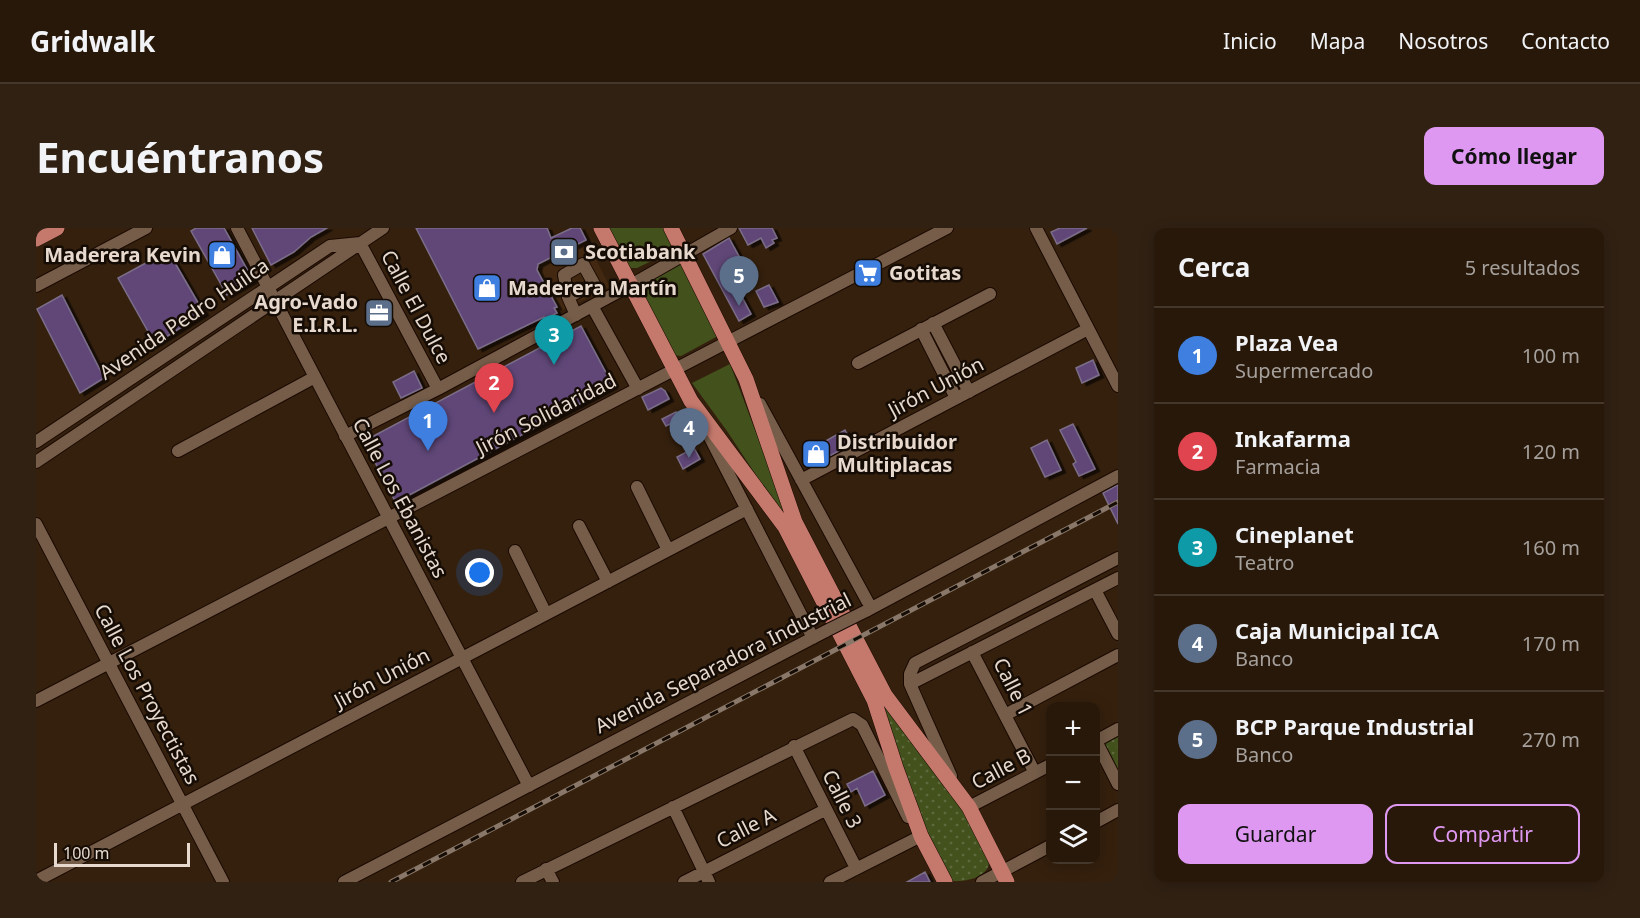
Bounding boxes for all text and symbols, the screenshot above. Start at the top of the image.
text: Gridwalk [30,22,155,60]
text: Inicio [1223,27,1277,55]
text: Mapa [1310,27,1365,55]
text: Nosotros [1398,27,1488,55]
text: Contacto [1521,27,1610,55]
button: Cómo llegar [1424,127,1604,185]
text: Encuéntranos [36,128,324,185]
bank icon: Scotiabank [548,236,580,268]
place label: Scotiabank [585,238,696,265]
shop icon: Maderera Kevin [206,239,238,271]
place label: Maderera Kevin [44,241,201,268]
street label: Calle El Dulce [375,245,458,368]
text: Cerca [1178,249,1250,285]
street label: Avenida Pedro Huilca [93,252,274,386]
text: 5 resultados [1465,254,1580,281]
pin: 5 [720,256,758,306]
supermarket icon: Gotitas [852,257,884,289]
place label: Gotitas [889,259,961,286]
shop icon: Maderera Martín [471,272,503,304]
place label: Maderera Martín [508,274,677,301]
place label: Agro-Vado E.I.R.L. [254,288,358,338]
office icon: Agro-Vado E.I.R.L. [363,297,395,329]
pin: 3 [534,316,574,365]
text: Plaza Vea [1235,327,1338,357]
text: 1 [1192,342,1203,369]
text: 100 m [1522,342,1580,369]
street label: Jirón Unión [881,350,988,424]
text: Supermercado [1235,357,1373,384]
pin: 2 [474,364,514,413]
street label: Jirón Solidaridad [469,366,621,462]
pin: 1 [408,402,448,451]
pin: 4 [670,408,708,458]
street label: Calle Los Ebanistas [347,413,454,583]
text: Inkafarma [1235,423,1351,453]
place label: Distribuidor Multiplacas [837,428,957,478]
shop icon: Distribuidor Multiplacas [800,438,832,470]
text: 2 [1192,438,1203,465]
text: 120 m [1522,438,1580,465]
text: Farmacia [1235,453,1321,480]
text: Cineplanet [1235,519,1354,549]
text: 3 [1192,534,1203,561]
text: 160 m [1522,534,1580,561]
text: Teatro [1235,549,1294,576]
your location [465,558,494,587]
street label: Avenida Separadora Industrial [590,586,856,739]
street label: Calle Los Proyectistas [88,599,206,789]
text: Caja Municipal ICA [1235,615,1439,645]
text: 4 [1192,630,1203,657]
text: 170 m [1522,630,1580,657]
street label: Jirón Unión [327,641,434,715]
text: Banco [1235,645,1293,672]
street label: Calle 1 [987,653,1040,721]
map controls [1046,702,1100,864]
button: + [1046,702,1100,756]
text: BCP Parque Industrial [1235,711,1474,741]
text: 5 [1192,726,1203,753]
text: 270 m [1522,726,1580,753]
text: Banco [1235,741,1293,768]
street label: Calle B [966,742,1035,795]
button: − [1046,756,1100,810]
street label: Calle 3 [816,765,869,833]
street label: Calle A [711,801,780,854]
button: Guardar [1178,804,1373,864]
button: Compartir [1385,804,1580,864]
button: layers [1046,810,1100,864]
scale bar [54,840,190,868]
text: 100 m [63,842,110,864]

